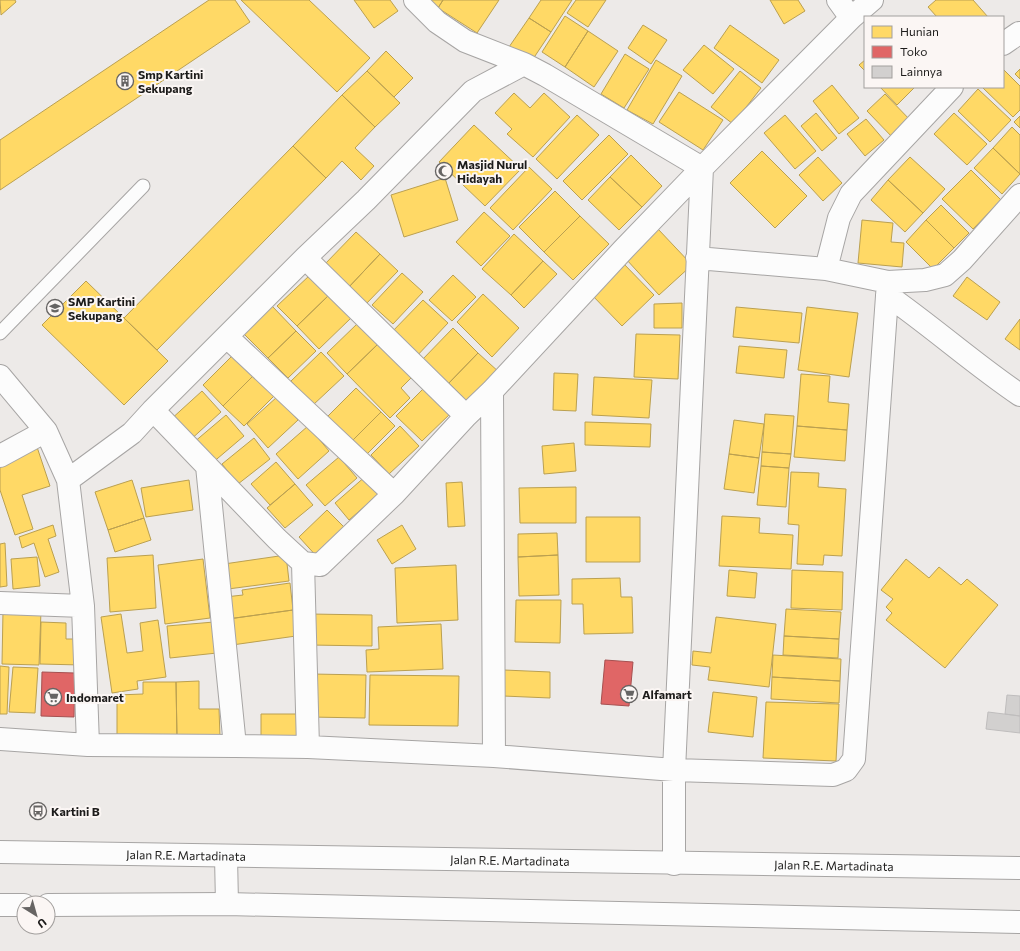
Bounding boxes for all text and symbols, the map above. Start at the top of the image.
legend [864,16,1004,88]
text: Hunian [900,24,939,38]
text: Toko [900,44,927,58]
text: Lainnya [900,64,942,78]
place label: Smp Kartini Sekupang [138,67,203,95]
building icon: Smp Kartini Sekupang [115,71,135,91]
place label: Masjid Nurul Hidayah [457,157,527,185]
mosque icon: Masjid Nurul Hidayah [434,161,454,181]
place label: SMP Kartini Sekupang [68,294,135,322]
school or university icon: SMP Kartini Sekupang [45,298,65,318]
supermarket icon: Alfamart [619,684,639,704]
supermarket icon: Indomaret [43,687,63,707]
place label: Alfamart [642,687,692,701]
place label: Indomaret [66,690,124,704]
bus stop icon: Kartini B [28,801,48,821]
place label: Kartini B [51,804,100,818]
street label: Jalan R.E. Martadinata [126,847,246,863]
street label: Jalan R.E. Martadinata [450,852,570,868]
street label: Jalan R.E. Martadinata [774,857,894,873]
north arrow [16,895,56,935]
text: U [35,916,49,931]

